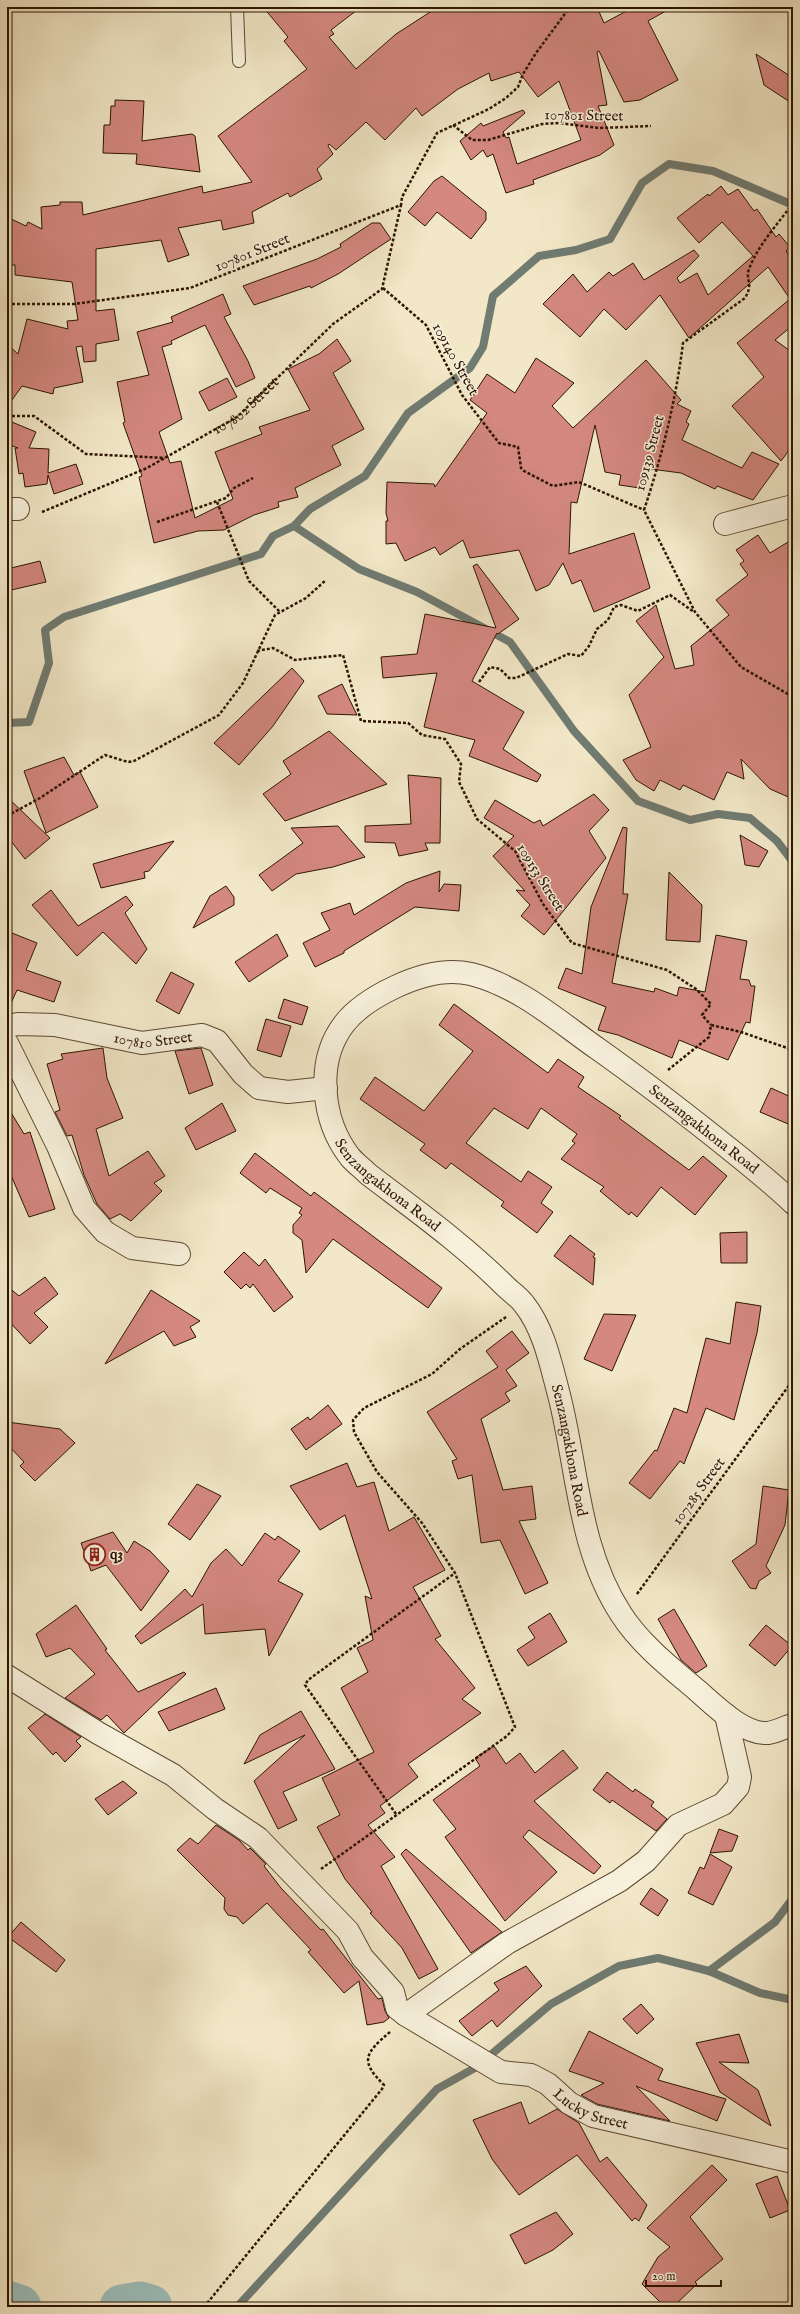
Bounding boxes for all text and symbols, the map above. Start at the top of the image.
street label: 107801 Street [544,105,624,126]
street label: 107801 Street [212,229,292,276]
street label: 109140 Street [428,320,483,399]
street label: 107802 Street [209,373,283,439]
street label: 109139 Street [630,413,669,493]
street label: 109153 Street [512,840,569,915]
street label: 107810 Street [112,1027,194,1053]
street label: Senzangakhona Road [645,1081,763,1179]
street label: Senzangakhona Road [330,1135,445,1237]
street label: Senzangakhona Road [547,1382,592,1519]
street label: 107285 Street [668,1454,729,1529]
building icon: q3 [81,1541,107,1567]
place label: q3 [110,1545,123,1564]
street label: Lucky Street [549,2084,630,2134]
scale bar [646,2262,721,2288]
text: 20 m [652,2269,675,2284]

